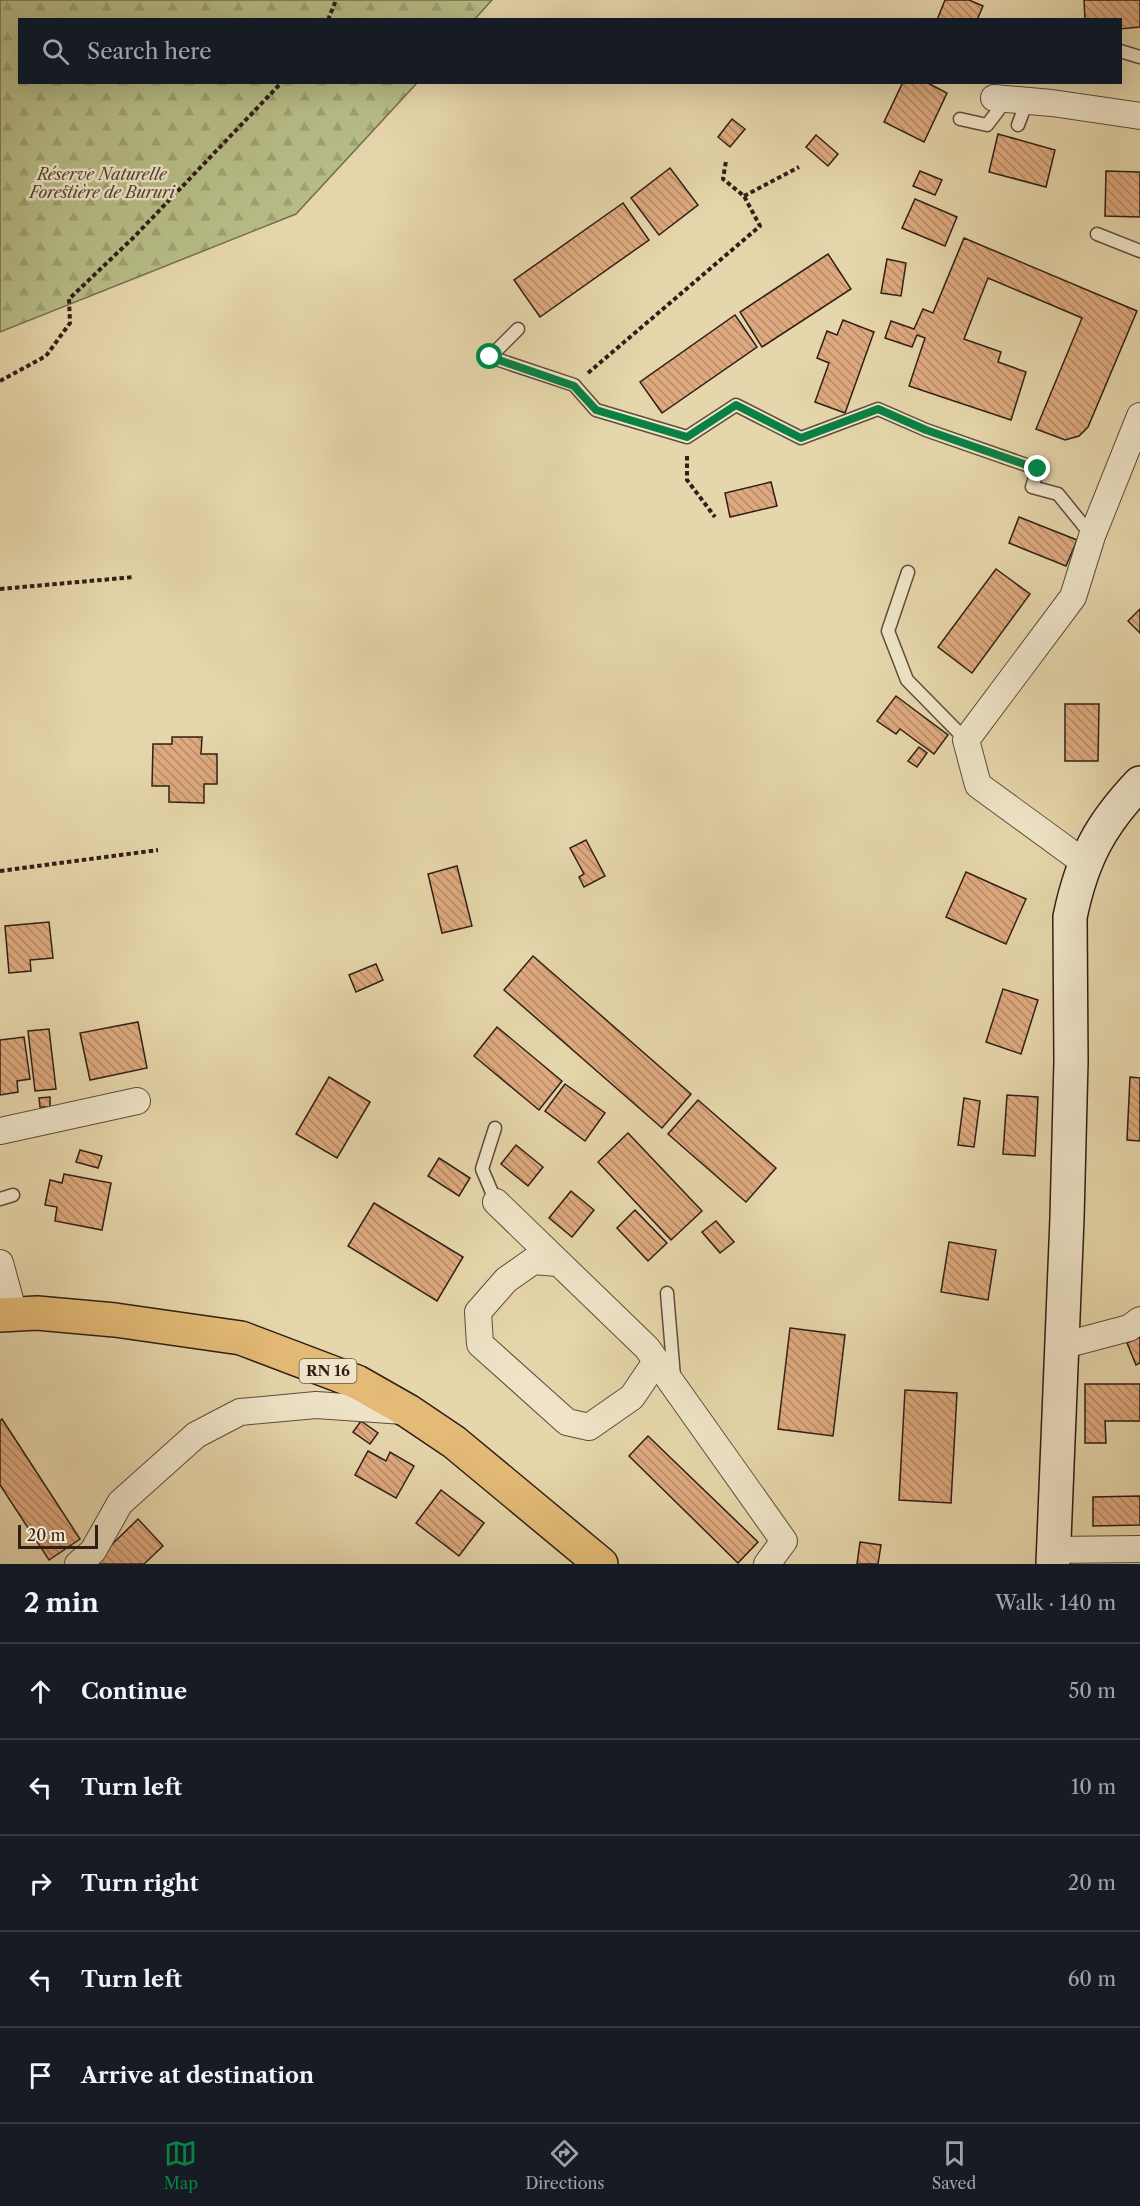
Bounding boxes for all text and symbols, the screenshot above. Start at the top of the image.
search box [18,18,1122,84]
icon: search [39,35,72,68]
text: Search here [87,38,212,65]
park label: Réserve Naturelle Forestière de Bururi [27,164,176,202]
route start [476,343,502,369]
route end [1024,455,1050,481]
road number: RN 16 [300,1359,356,1383]
scale bar [18,1522,98,1550]
text: 20 m [27,1525,66,1545]
text: 2 min [24,1587,99,1619]
text: Walk · 140 m [995,1591,1116,1615]
icon: ahead [24,1675,57,1708]
text: Continue [81,1678,187,1705]
text: 50 m [1069,1679,1116,1703]
icon: left [24,1771,57,1804]
text: Turn left [81,1774,182,1801]
text: 10 m [1071,1775,1116,1799]
icon: right [24,1867,57,1900]
text: Turn right [81,1870,199,1897]
text: 20 m [1068,1871,1116,1895]
icon: left [24,1963,57,1996]
text: Turn left [81,1966,182,1993]
text: 60 m [1068,1967,1116,1991]
icon: arrive [24,2059,57,2092]
text: Arrive at destination [81,2062,314,2089]
tab: Map [164,2137,198,2193]
tab: Directions [525,2137,604,2193]
tab: Saved [932,2137,976,2193]

